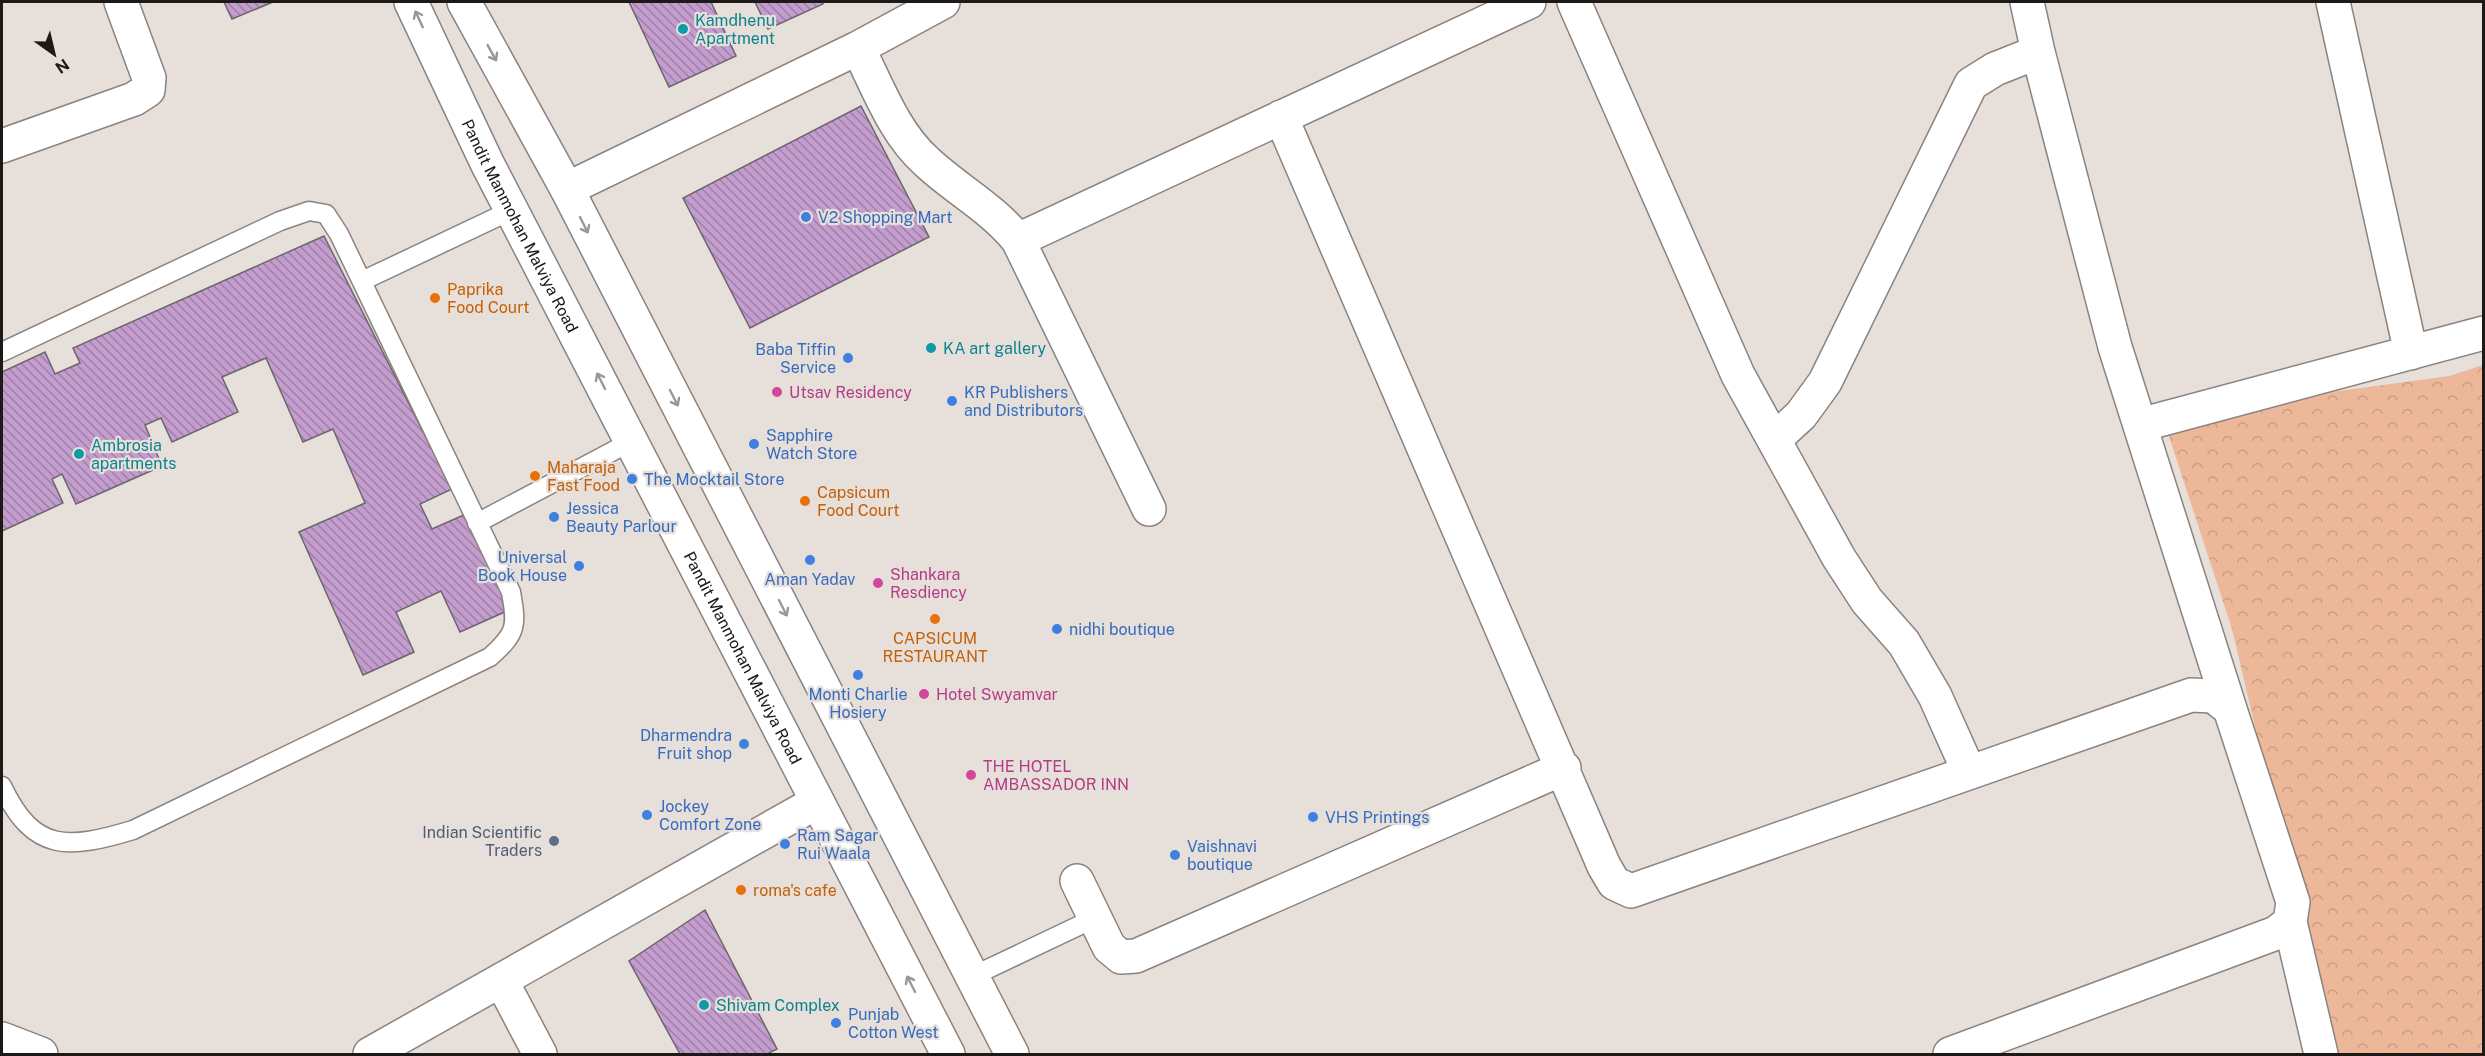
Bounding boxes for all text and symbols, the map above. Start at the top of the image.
one-way arrow [413,11,425,29]
place label: Kamdhenu Apartment [695,11,775,48]
marker: Kamdhenu Apartment [676,22,690,36]
north arrow [24,24,84,84]
one-way arrow [486,44,498,61]
text: N [52,55,73,77]
street label: Pandit Manmohan Malviya Road [458,116,582,336]
place label: V2 Shopping Mart [818,208,953,227]
marker: V2 Shopping Mart [799,210,813,224]
one-way arrow [579,215,591,233]
place label: Paprika Food Court [447,280,529,317]
marker: Paprika Food Court [428,291,442,305]
place label: KA art gallery [943,339,1047,358]
place label: Baba Tiffin Service [755,340,836,377]
marker: KA art gallery [924,341,938,355]
marker: Baba Tiffin Service [841,351,855,365]
one-way arrow [594,373,606,391]
place label: Utsav Residency [789,383,912,402]
place label: KR Publishers and Distributors [964,383,1083,420]
marker: Utsav Residency [770,385,784,399]
one-way arrow [668,389,680,406]
marker: KR Publishers and Distributors [945,394,959,408]
place label: Sapphire Watch Store [766,426,857,463]
place label: Ambrosia apartments [91,436,176,473]
marker: Sapphire Watch Store [747,437,761,451]
marker: Ambrosia apartments [72,447,86,461]
place label: Maharaja Fast Food [547,458,620,495]
marker: Maharaja Fast Food [528,469,542,483]
place label: The Mocktail Store [644,470,784,489]
marker: The Mocktail Store [625,472,639,486]
place label: Capsicum Food Court [817,483,899,520]
marker: Capsicum Food Court [798,494,812,508]
place label: Jessica Beauty Parlour [566,499,677,536]
marker: Jessica Beauty Parlour [547,510,561,524]
place label: Universal Book House [478,548,567,585]
street label: Pandit Manmohan Malviya Road [680,548,806,767]
marker: Aman Yadav [803,553,817,567]
marker: Universal Book House [572,559,586,573]
place label: Shankara Resdiency [890,565,967,602]
place label: Aman Yadav [765,570,855,589]
marker: Shankara Resdiency [871,576,885,590]
one-way arrow [778,599,789,617]
marker: CAPSICUM RESTAURANT [928,612,942,626]
place label: nidhi boutique [1069,620,1175,639]
marker: nidhi boutique [1050,622,1064,636]
place label: CAPSICUM RESTAURANT [882,629,988,666]
marker: Monti Charlie Hosiery [851,668,865,682]
place label: Monti Charlie Hosiery [808,685,908,722]
place label: Hotel Swyamvar [936,685,1058,704]
marker: Hotel Swyamvar [917,687,931,701]
place label: Dharmendra Fruit shop [640,726,732,763]
marker: Dharmendra Fruit shop [737,737,751,751]
place label: THE HOTEL AMBASSADOR INN [983,757,1129,794]
marker: THE HOTEL AMBASSADOR INN [964,768,978,782]
place label: Jockey Comfort Zone [659,797,761,834]
marker: Jockey Comfort Zone [640,808,654,822]
place label: VHS Printings [1325,808,1429,827]
marker: VHS Printings [1306,810,1320,824]
place label: Indian Scientific Traders [422,823,542,860]
place label: Ram Sagar Rui Waala [797,826,879,863]
marker: Indian Scientific Traders [547,834,561,848]
marker: Ram Sagar Rui Waala [778,837,792,851]
place label: Vaishnavi boutique [1187,837,1257,874]
marker: Vaishnavi boutique [1168,848,1182,862]
place label: roma's cafe [753,881,837,900]
marker: roma's cafe [734,883,748,897]
one-way arrow [905,975,917,993]
place label: Shivam Complex [716,996,840,1015]
marker: Shivam Complex [697,998,711,1012]
place label: Punjab Cotton West [848,1005,939,1042]
marker: Punjab Cotton West [829,1016,843,1030]

